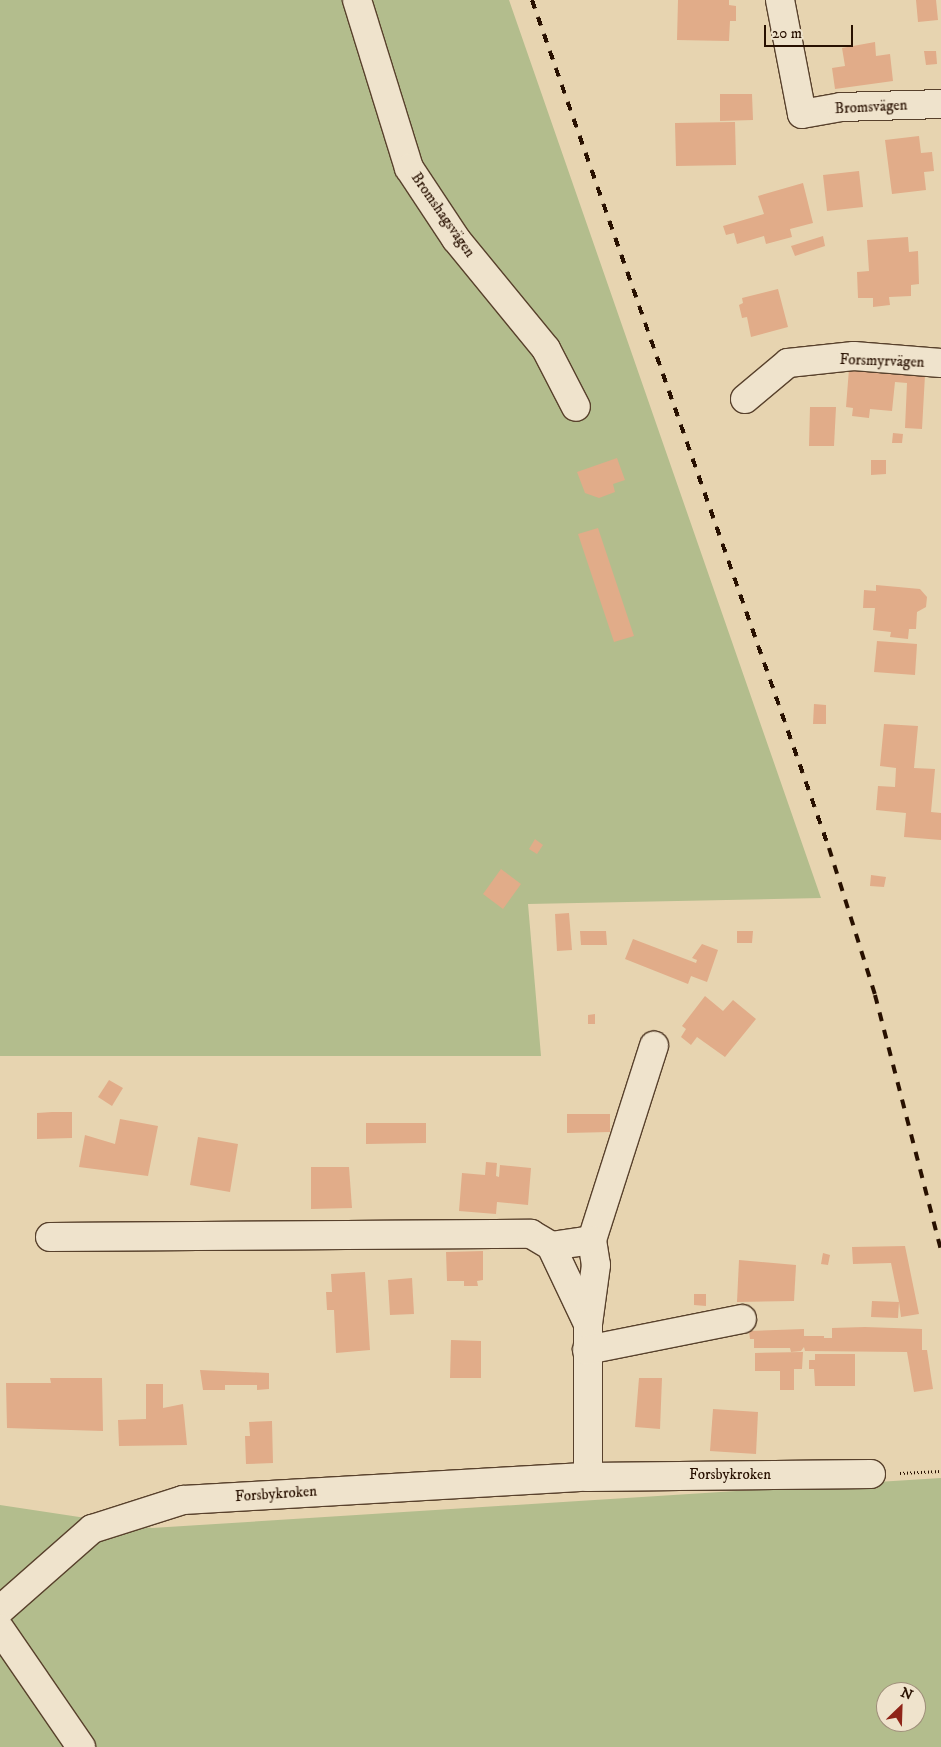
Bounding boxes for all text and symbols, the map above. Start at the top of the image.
scale bar [766,15,855,47]
text: 20 m [772,24,802,43]
street label: Bromsvägen [834,96,908,118]
street label: Bromshagsvägen [407,169,479,261]
street label: Forsmyrvägen [839,351,925,371]
street label: Forsbykroken [689,1466,771,1484]
street label: Forsbykroken [234,1482,318,1506]
north arrow [876,1682,926,1732]
text: N [898,1684,916,1705]

